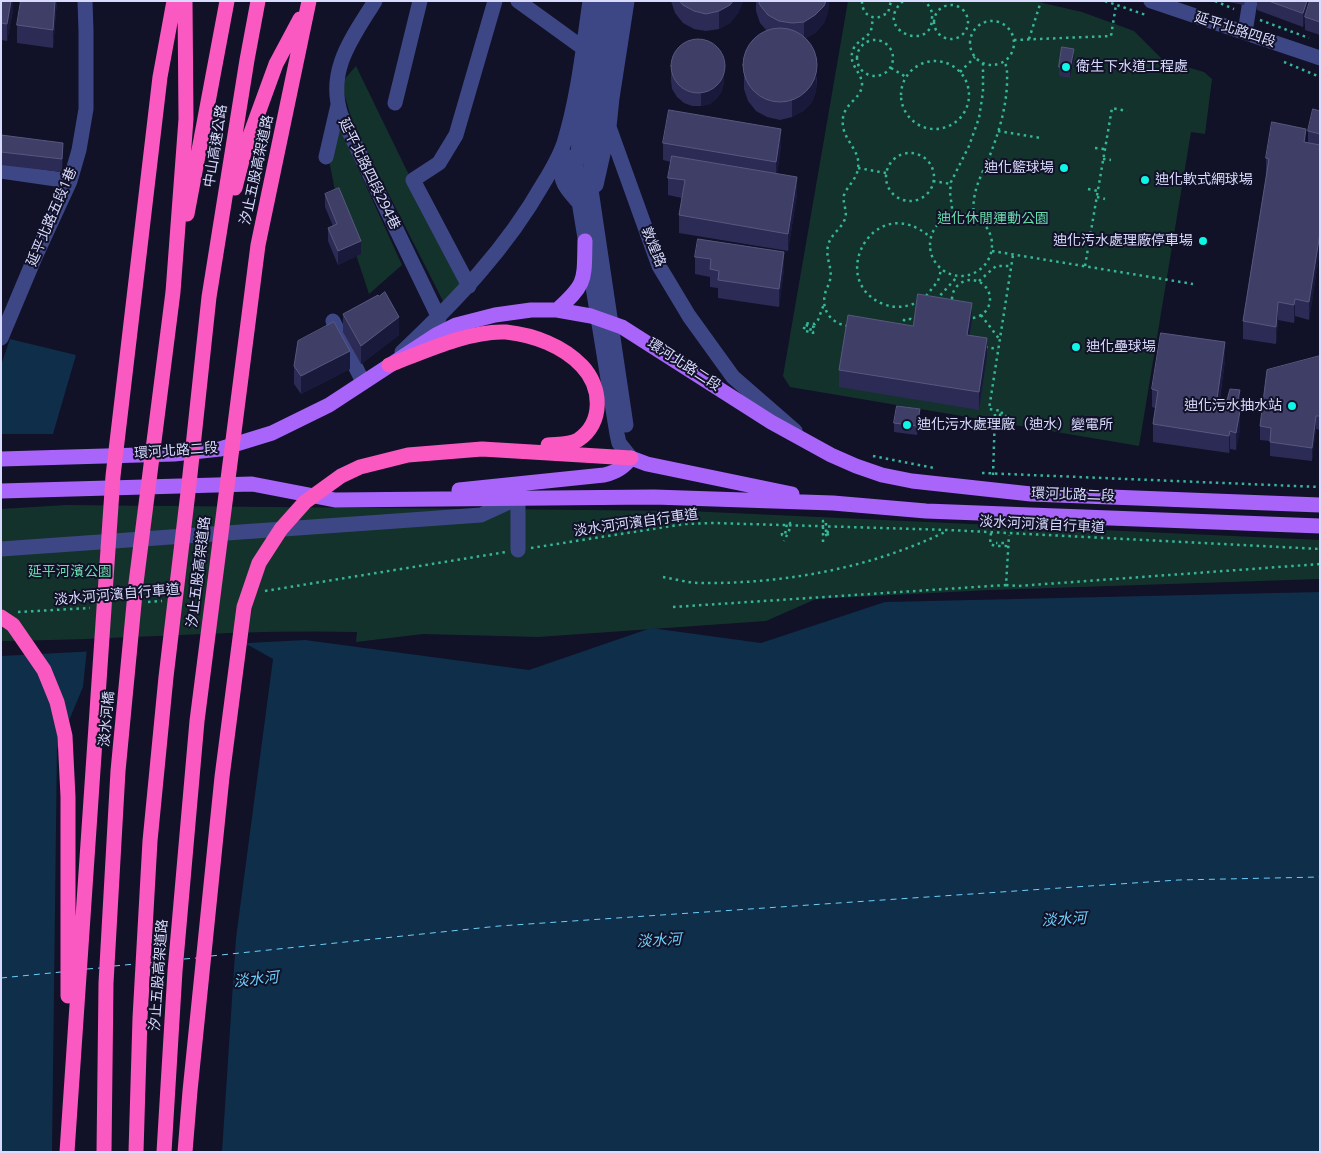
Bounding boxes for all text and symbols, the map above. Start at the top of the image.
street label: 延平北路四段 [1192,9,1278,51]
place label: 衛生下水道工程處 [1076,59,1188,75]
marker: 衛生下水道工程處 [1060,61,1072,73]
street label: 中山高速公路 [201,103,231,189]
street label: 汐止五股高架道路 [237,113,277,227]
street label: 延平北路四段294巷 [335,115,403,233]
place label: 迪化籃球場 [984,160,1054,176]
marker: 迪化籃球場 [1058,162,1070,174]
street label: 延平北路五段1巷 [24,165,80,269]
place label: 迪化軟式網球場 [1155,172,1253,188]
marker: 迪化軟式網球場 [1139,174,1151,186]
park label: 迪化休閒運動公園 [937,211,1049,227]
street label: 敦煌路 [637,224,669,270]
place label: 迪化汚水處理廠停車場 [1053,233,1193,249]
marker: 迪化汚水處理廠停車場 [1197,235,1209,247]
street label: 環河北路二段 [644,335,724,395]
place label: 迪化壘球場 [1086,339,1156,355]
marker: 迪化壘球場 [1070,341,1082,353]
place label: 迪化污水抽水站 [1184,398,1282,414]
marker: 迪化污水抽水站 [1286,400,1298,412]
place label: 迪化污水處理廠（迪水）變電所 [917,417,1113,433]
marker: 迪化污水處理廠（迪水）變電所 [901,419,913,431]
street label: 環河北路二段 [134,440,218,462]
street label: 環河北路二段 [1031,485,1115,505]
street label: 淡水河河濱自行車道 [572,506,700,540]
street label: 淡水河河濱自行車道 [979,513,1105,537]
street label: 汐止五股高架道路 [184,515,214,629]
park label: 延平河濱公園 [28,564,112,580]
street label: 淡水河河濱自行車道 [54,581,180,609]
street label: 淡水河橋 [96,690,118,748]
water label: 淡水河 [1041,910,1087,930]
street label: 汐止五股高架道路 [147,919,171,1031]
water label: 淡水河 [636,931,682,951]
water label: 淡水河 [233,969,279,991]

